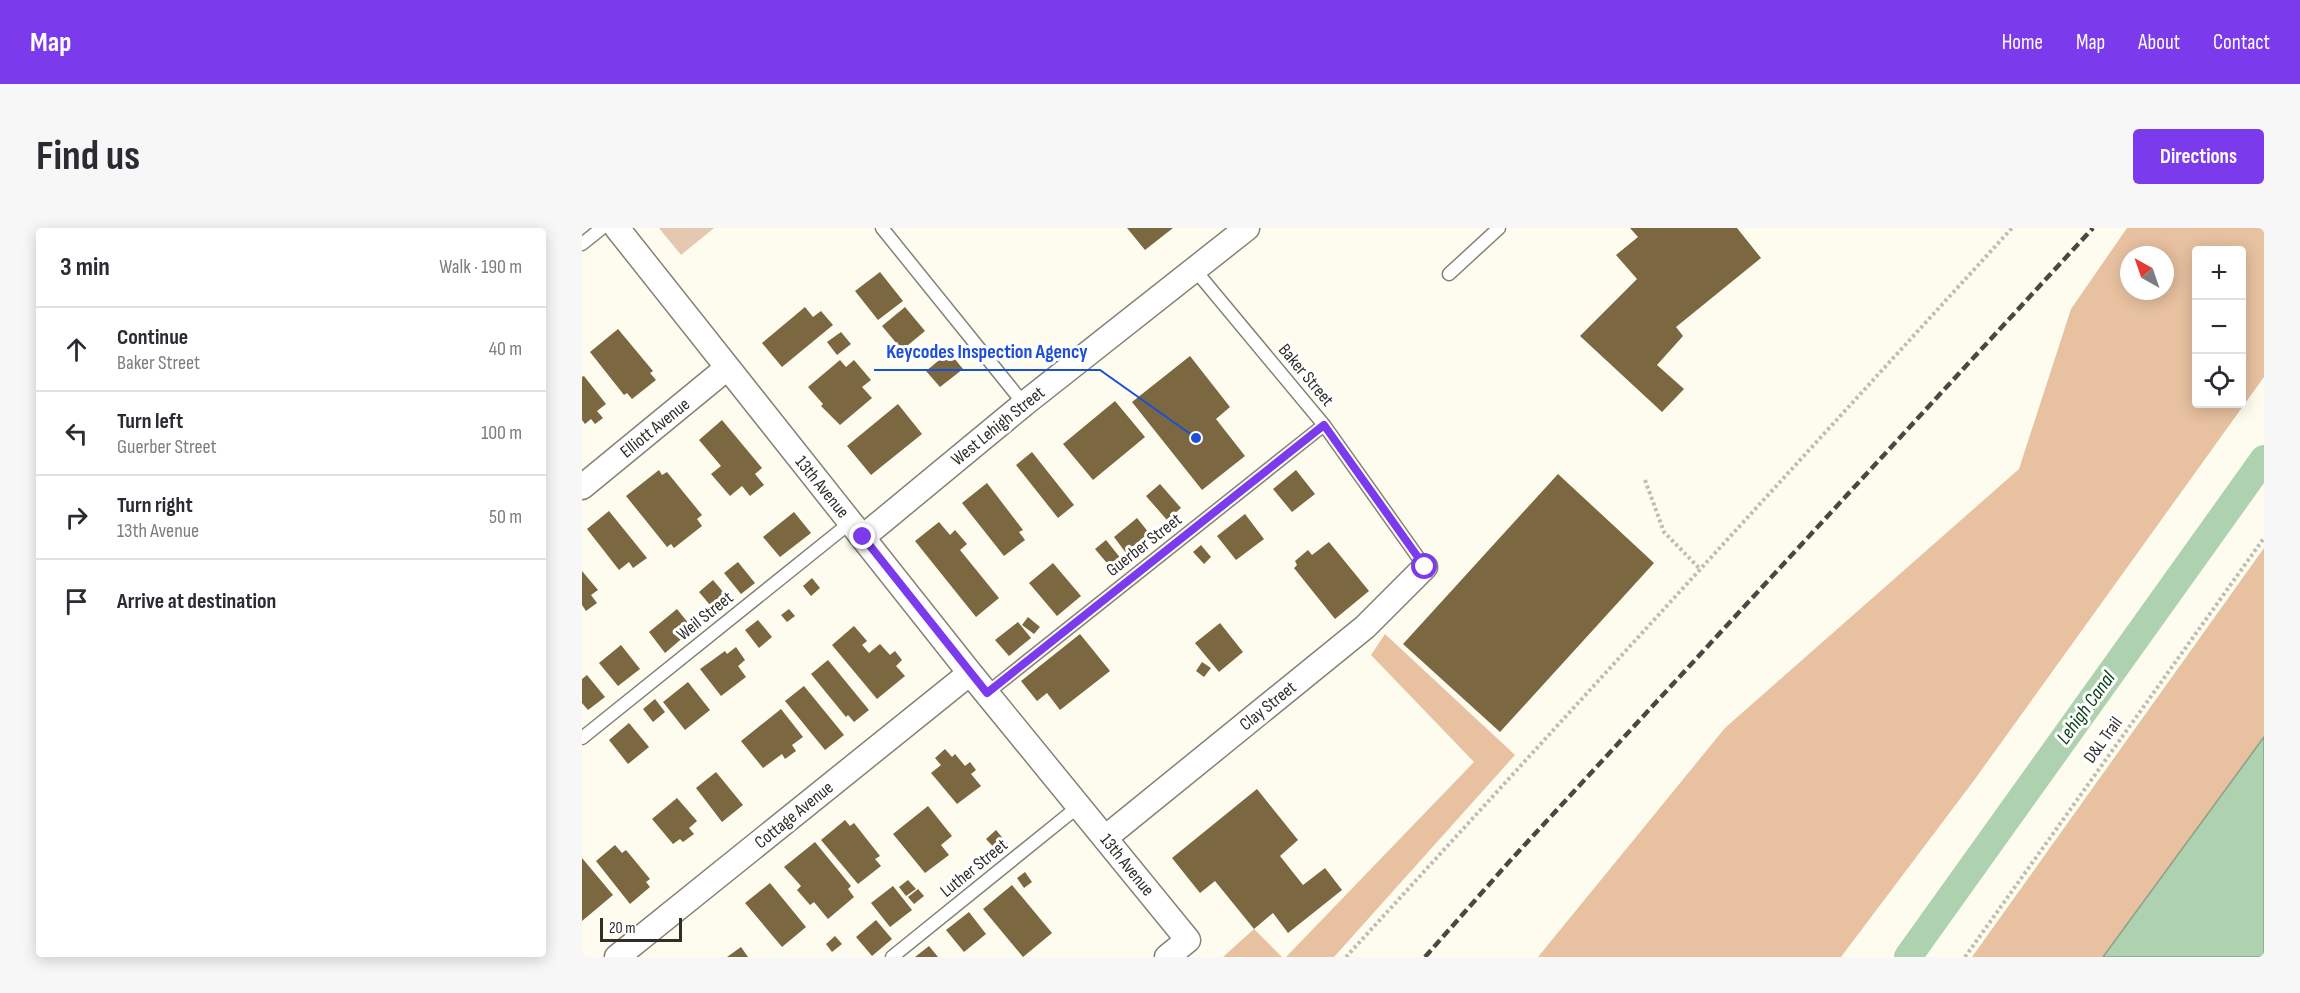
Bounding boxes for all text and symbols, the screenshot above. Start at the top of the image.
text: Map [30,26,71,59]
text: Home [2002,30,2043,55]
text: Map [2076,30,2105,55]
text: About [2138,30,2180,55]
text: Contact [2213,30,2270,55]
button: Directions [2133,129,2264,184]
text: Find us [36,131,140,182]
north arrow [2120,246,2174,300]
map controls [2192,246,2246,408]
button: + [2192,246,2246,300]
text: 3 min [60,252,110,283]
text: Walk · 190 m [439,255,522,279]
button: − [2192,300,2246,354]
text: Continue [117,324,188,351]
callout: Keycodes Inspection Agency [874,332,1100,370]
icon: ahead [60,333,93,366]
text: 40 m [489,337,522,361]
text: Keycodes Inspection Agency [886,340,1088,364]
street label: Baker Street [1274,340,1338,411]
text: Baker Street [117,351,200,375]
button: locate [2192,354,2246,408]
street label: West Lehigh Street [947,382,1049,470]
street label: Elliott Avenue [616,394,694,462]
text: Turn left [117,408,183,435]
icon: left [60,417,93,450]
text: 100 m [481,421,522,445]
text: Guerber Street [117,435,217,459]
street label: 13th Avenue [791,452,853,522]
text: Turn right [117,492,193,519]
icon: right [60,501,93,534]
text: 50 m [489,505,522,529]
street label: Guerber Street [1102,509,1186,581]
text: 13th Avenue [117,519,199,543]
route end [849,523,875,549]
route start [1411,553,1437,579]
icon: arrive [60,585,93,618]
street label: Weil Street [673,587,738,645]
text: Arrive at destination [117,588,276,615]
water label: Lehigh Canal [2052,666,2121,749]
street label: Clay Street [1235,677,1301,735]
street label: D&L Trail [2079,713,2127,767]
street label: Cottage Avenue [750,777,838,853]
street label: 13th Avenue [1096,830,1158,900]
street label: Luther Street [936,834,1012,902]
scale bar [600,915,682,942]
text: 20 m [609,919,636,938]

